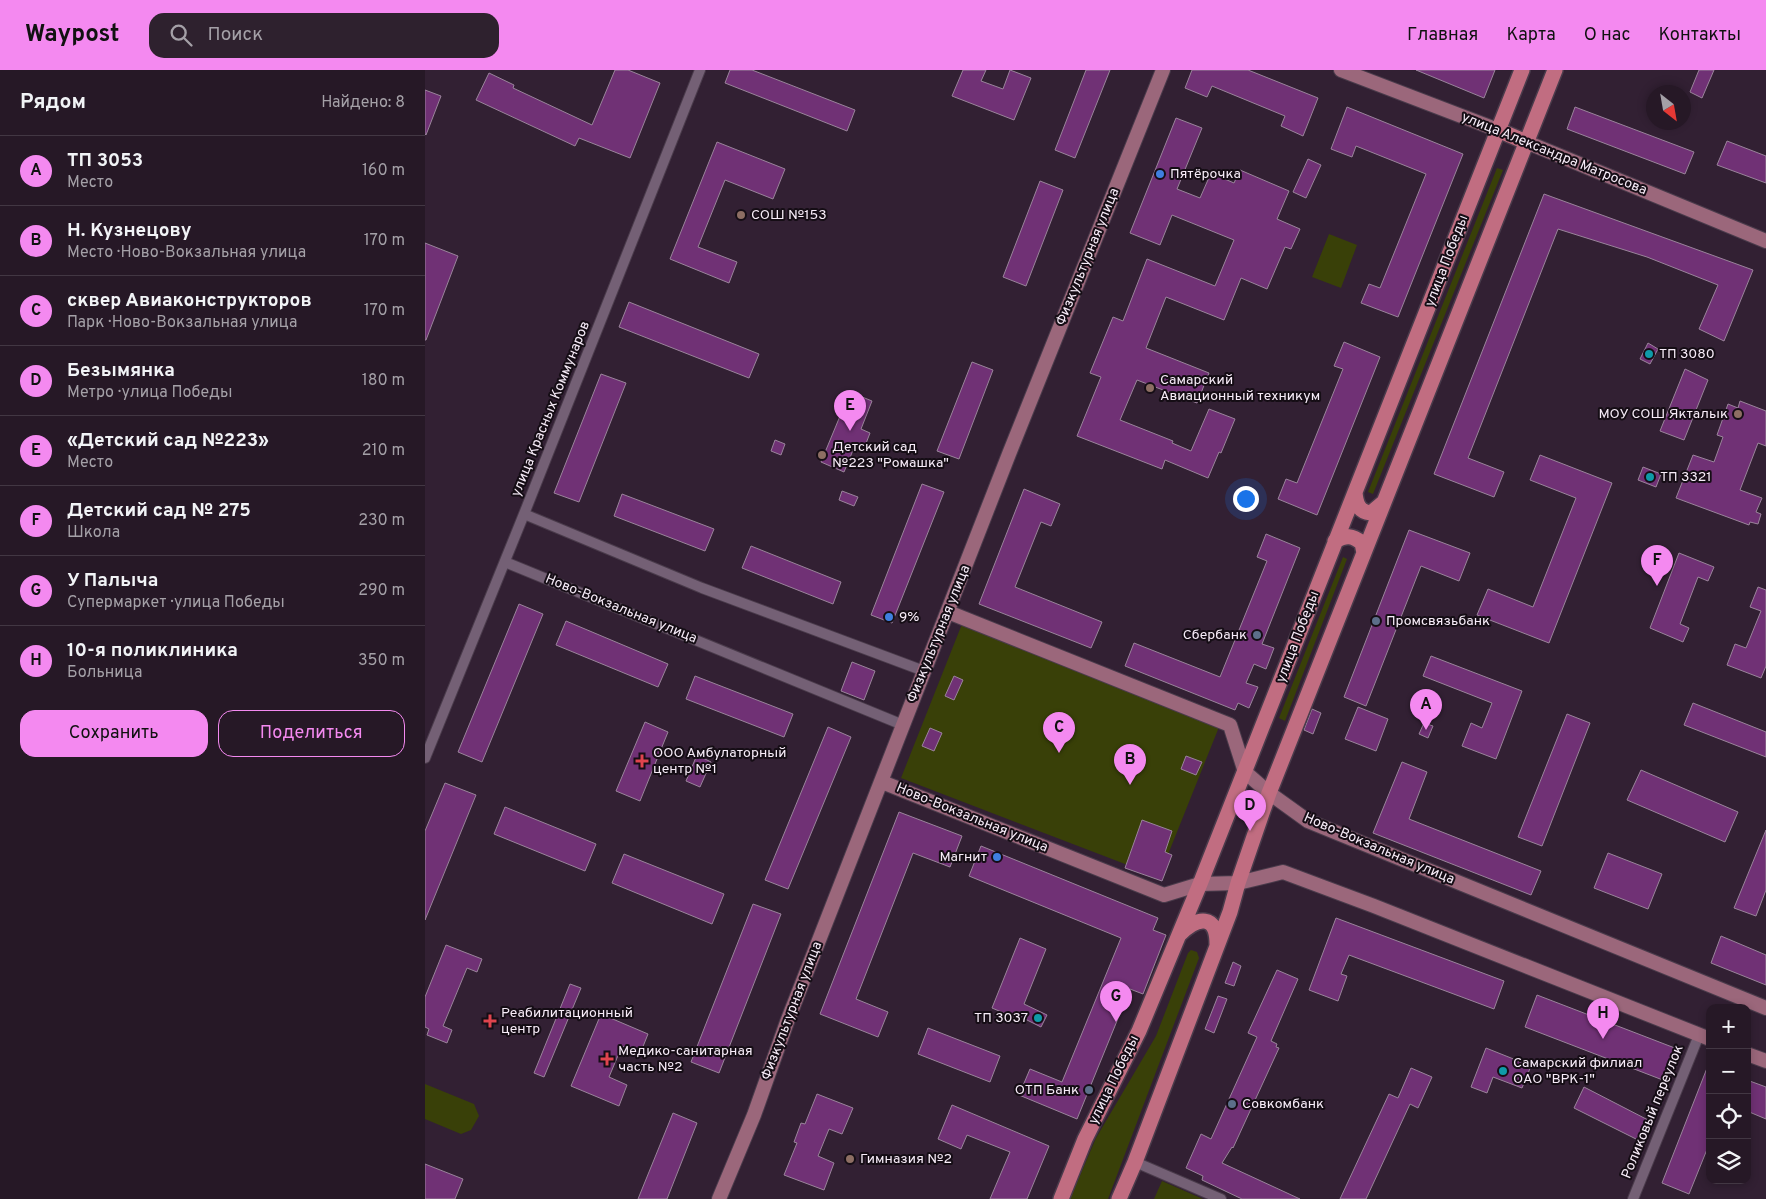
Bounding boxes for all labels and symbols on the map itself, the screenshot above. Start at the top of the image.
north arrow [1646,85,1691,130]
street label: улица Александра Матросова [1459,109,1649,199]
place label: Пятёрочка [1170,166,1241,183]
marker: Пятёрочка [1154,168,1166,180]
street label: Физкультурная улица [1053,186,1123,328]
place label: СОШ №153 [751,207,827,224]
marker: СОШ №153 [735,209,747,221]
street label: улица Победы [1422,213,1472,309]
street label: улица Красных Коммунаров [508,319,594,499]
place label: ТП 3080 [1659,346,1715,363]
marker: ТП 3080 [1643,348,1655,360]
place label: Самарский Авиационный техникум [1160,372,1320,405]
marker: Самарский Авиационный техникум [1144,382,1156,394]
pin: E [834,390,866,431]
place label: МОУ СОШ Якталык [1598,406,1728,423]
marker: МОУ СОШ Якталык [1732,408,1744,420]
place label: Детский сад №223 "Ромашка" [832,439,949,472]
marker: Детский сад №223 "Ромашка" [816,449,828,461]
place label: ТП 3321 [1660,469,1711,486]
marker: ТП 3321 [1644,471,1656,483]
your location [1233,486,1259,512]
pin: F [1641,545,1673,586]
street label: Физкультурная улица [904,563,974,705]
street label: Ново-Вокзальная улица [543,571,699,647]
street label: улица Победы [1273,589,1323,685]
place label: 9% [899,609,920,626]
marker: 9% [883,611,895,623]
place label: Промсвязьбанк [1386,613,1490,630]
marker: Промсвязьбанк [1370,615,1382,627]
place label: Сбербанк [1183,627,1247,644]
marker: Сбербанк [1251,629,1263,641]
pin: A [1410,689,1442,730]
pin: C [1043,712,1075,753]
pin: B [1114,744,1146,785]
place label: ООО Амбулаторный центр №1 [653,745,787,778]
marker: ООО Амбулаторный центр №1 [635,754,649,768]
street label: Ново-Вокзальная улица [894,780,1050,856]
pin: D [1234,790,1266,831]
street label: Ново-Вокзальная улица [1301,809,1457,889]
place label: Магнит [940,849,987,866]
marker: Магнит [991,851,1003,863]
street label: Физкультурная улица [758,939,826,1083]
pin: G [1100,981,1132,1022]
pin: H [1587,998,1619,1039]
place label: Реабилитационный центр [501,1005,633,1038]
place label: ТП 3037 [974,1010,1028,1027]
marker: ТП 3037 [1032,1012,1044,1024]
marker: Реабилитационный центр [483,1014,497,1028]
street label: улица Победы [1085,1033,1143,1127]
place label: Медико-санитарная часть №2 [618,1043,753,1076]
street label: Роликовый переулок [1618,1043,1688,1181]
marker: Медико-санитарная часть №2 [600,1052,614,1066]
place label: Самарский филиал ОАО "ВРК-1" [1513,1055,1642,1088]
marker: Самарский филиал ОАО "ВРК-1" [1497,1065,1509,1077]
place label: ОТП Банк [1015,1082,1079,1099]
marker: ОТП Банк [1083,1084,1095,1096]
place label: Совкомбанк [1242,1096,1324,1113]
marker: Совкомбанк [1226,1098,1238,1110]
place label: Гимназия №2 [860,1151,952,1168]
marker: Гимназия №2 [844,1153,856,1165]

